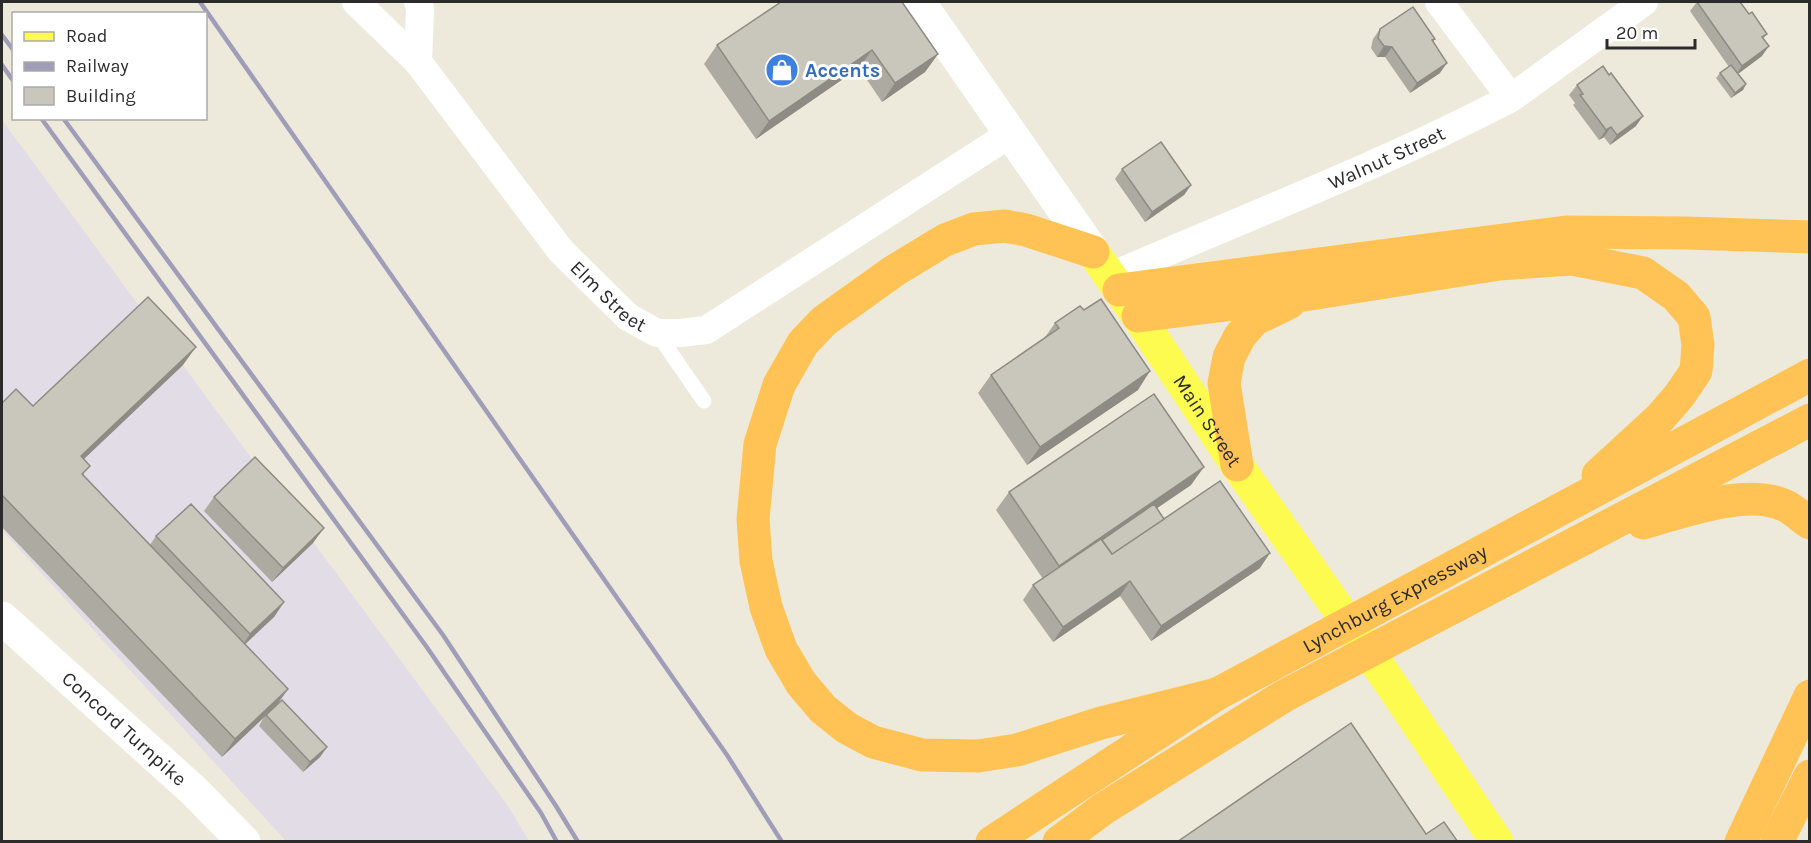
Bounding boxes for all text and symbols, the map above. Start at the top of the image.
legend [12,12,207,120]
scale bar [1607,12,1696,50]
text: 20 m [1616,22,1658,44]
text: Road [66,25,107,47]
shop icon: Accents [764,52,800,88]
text: Railway [66,55,129,77]
place label: Accents [805,59,880,82]
text: Building [66,85,136,107]
street label: Walnut Street [1325,121,1449,194]
street label: Elm Street [566,255,651,337]
street label: Main Street [1169,370,1247,472]
street label: Lynchburg Expressway [1298,540,1491,657]
street label: Concord Turnpike [58,666,192,790]

